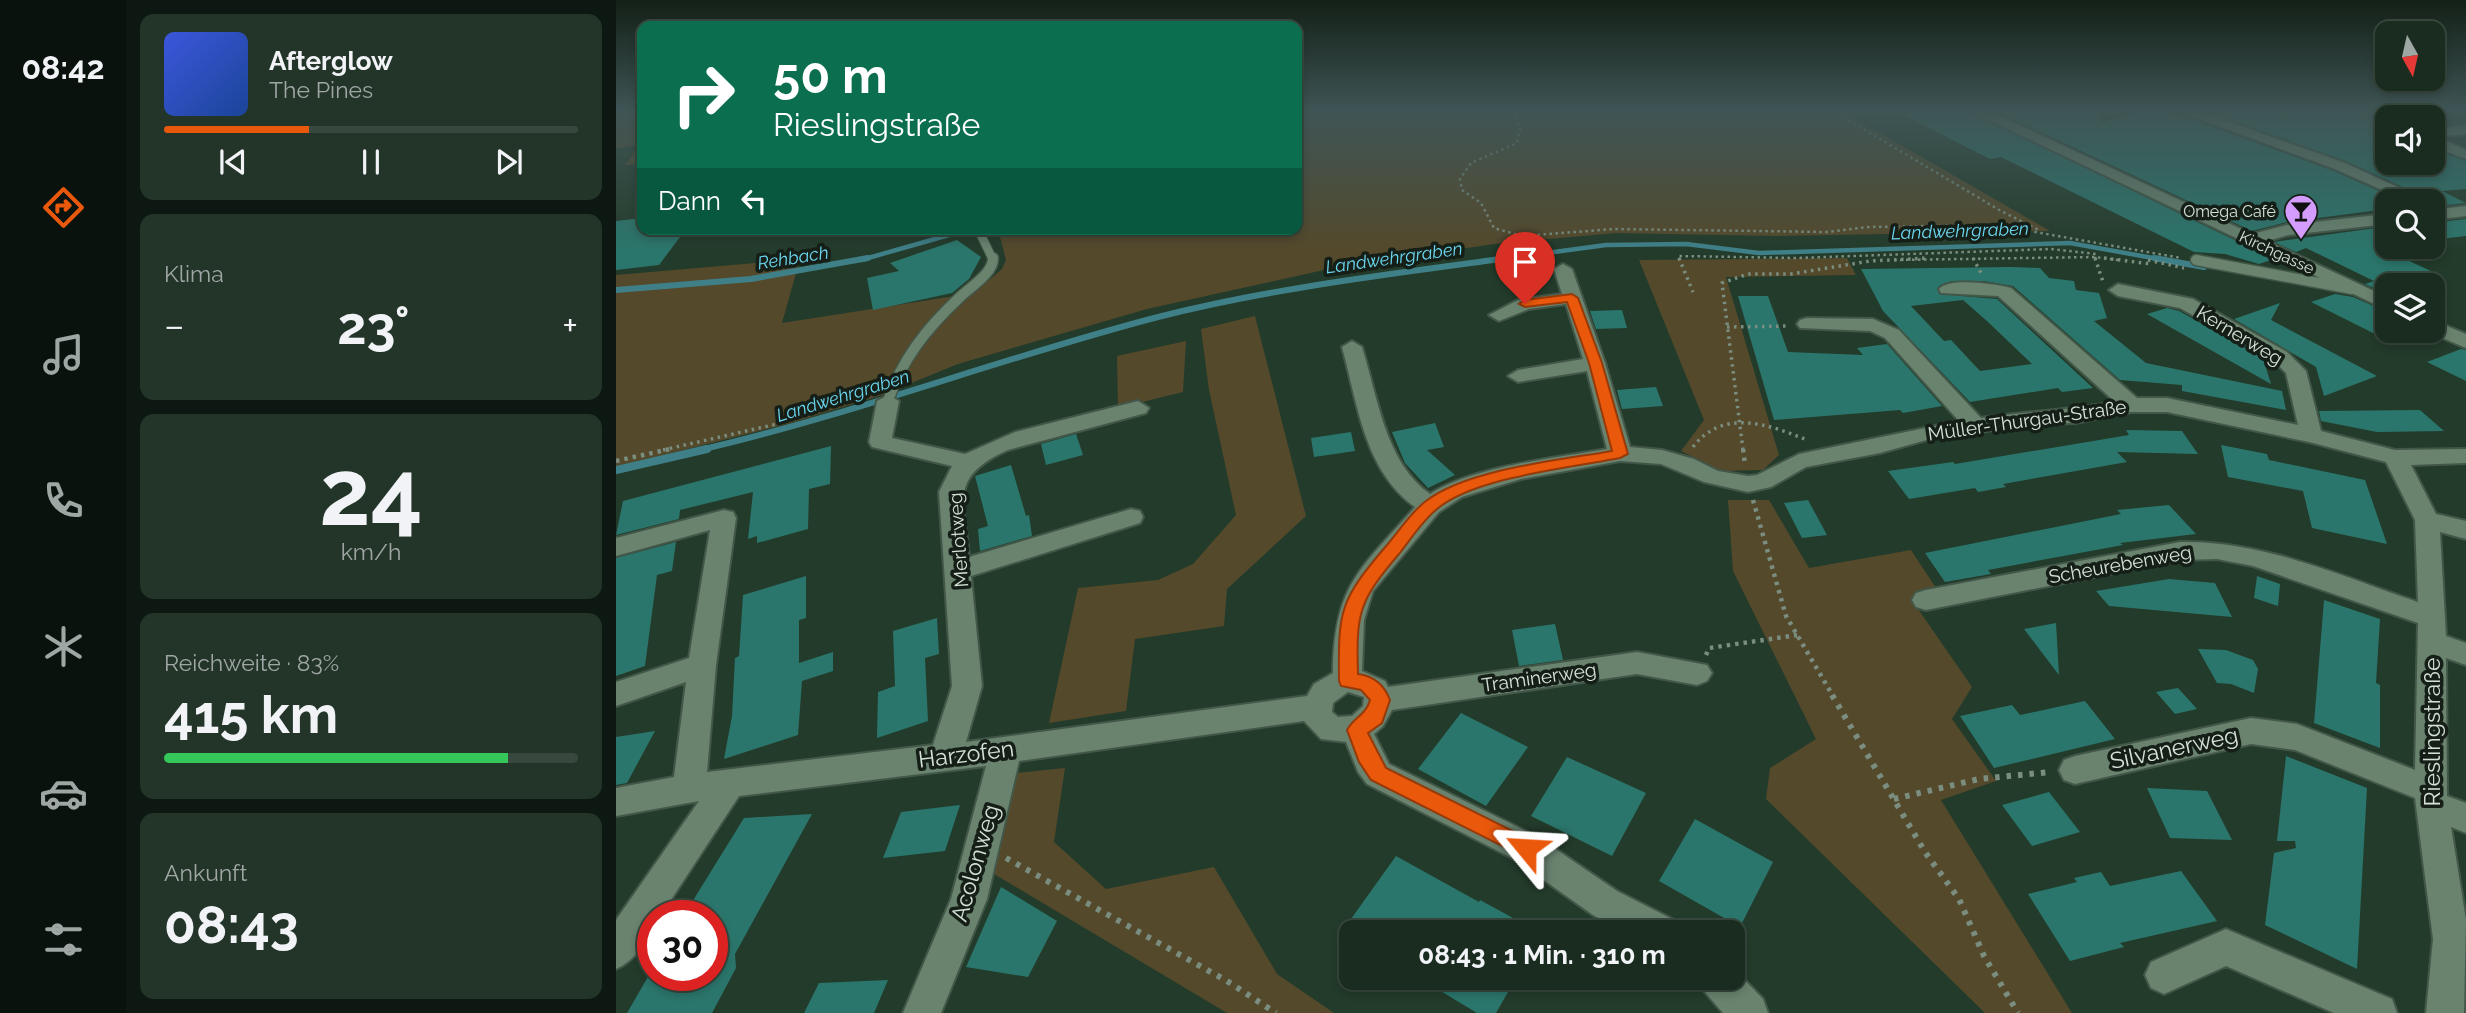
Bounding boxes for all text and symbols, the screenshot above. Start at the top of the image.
north arrow [2375,21,2445,91]
map controls [2375,21,2445,343]
text: Afterglow [269,46,393,76]
text: 50 m [773,47,888,104]
text: 08:42 [21,49,105,86]
icon: right [658,49,749,140]
text: The Pines [269,76,373,103]
button: sound [2375,105,2445,175]
text: Rieslingstraße [773,106,980,143]
icon: previous [214,143,252,181]
icon: pause [352,143,390,181]
icon: next [490,143,528,181]
icon: left [735,182,773,220]
icon: directions [39,183,88,232]
text: Dann [658,186,721,216]
button: search [2375,189,2445,259]
bar icon: Omega Café [2282,192,2320,241]
place label: Omega Café [2183,202,2276,221]
water label: Landwehrgraben [1891,218,2029,243]
street label: Kirchgasse [2236,227,2317,278]
pin [1495,232,1555,304]
water label: Landwehrgraben [1324,238,1464,278]
water label: Rehbach [756,242,830,273]
icon: arrive [1506,243,1544,281]
text: Klima [164,260,224,287]
button: layers [2375,273,2445,343]
text: 23° [337,295,410,356]
street label: Kernerweg [2193,301,2287,369]
text: − [164,303,184,348]
text: + [562,303,578,348]
icon: music [39,330,88,379]
water label: Landwehrgraben [774,365,912,426]
street label: Müller-Thurgau-Straße [1926,395,2128,445]
text: 24 [319,439,423,546]
icon: phone [39,476,88,525]
street label: Merlotweg [944,492,972,588]
text: km/h [341,538,401,565]
street label: Scheurebenweg [2047,541,2193,587]
icon: climate [39,622,88,671]
text: Reichweite · 83% [164,649,339,676]
street label: Traminerweg [1480,658,1598,696]
street label: Rieslingstraße [2418,658,2445,806]
text: 415 km [164,684,338,745]
street label: Silvanerweg [2107,721,2240,774]
street label: Harzofen [917,734,1015,773]
icon: car [39,769,88,818]
street label: Acolonweg [945,801,1004,924]
position arrow [1489,811,1563,885]
text: Ankunft [164,859,247,886]
text: 08:43 [164,894,299,955]
speed limit sign: 30 [637,900,728,991]
icon: filters [39,915,88,964]
text: 08:43 · 1 Min. · 310 m [1418,940,1666,970]

